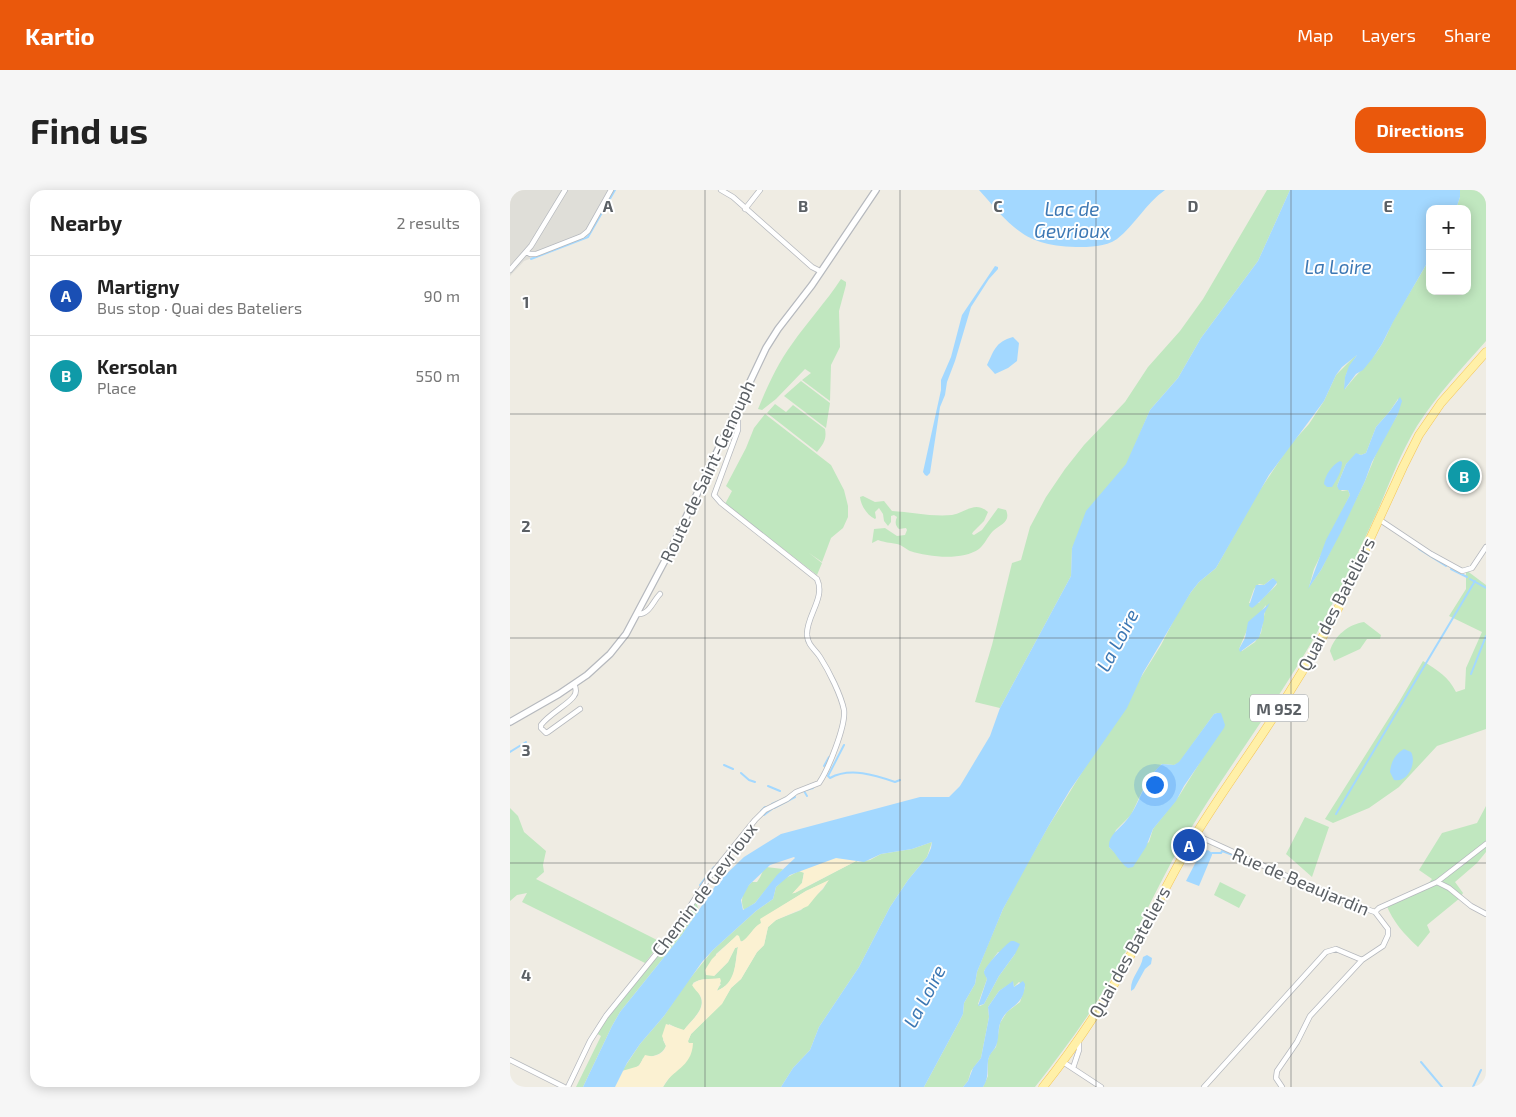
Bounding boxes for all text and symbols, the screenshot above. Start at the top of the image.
text: Kartio [25,21,95,50]
text: Map [1297,24,1333,46]
text: Layers [1361,24,1416,46]
text: Share [1444,24,1491,46]
button: Directions [1355,107,1486,153]
text: Find us [30,109,148,151]
text: A [603,196,614,215]
text: B [798,196,808,215]
text: C [993,196,1003,215]
text: D [1188,196,1199,215]
text: E [1383,196,1393,215]
water label: Lac de Gevrioux [1034,197,1110,242]
map controls [1426,205,1471,295]
button: + [1426,205,1471,250]
text: Nearby [50,210,122,235]
text: 2 results [397,213,460,232]
button: − [1426,250,1471,295]
water label: La Loire [1304,255,1372,278]
text: Martigny [97,275,180,298]
text: A [61,286,71,305]
text: 90 m [424,286,460,305]
text: 1 [523,292,529,311]
text: Bus stop · Quai des Bateliers [97,298,302,317]
text: Kersolan [97,355,177,378]
text: B [61,366,71,385]
text: 550 m [416,366,460,385]
street label: Route de Saint-Genouph [655,376,759,566]
text: Place [97,378,136,397]
pin: B [1448,457,1480,495]
text: 2 [521,516,531,535]
street label: Quai des Bateliers [1293,533,1379,675]
water label: La Loire [1091,605,1143,675]
road number: M 952 [1250,694,1308,722]
text: 3 [521,740,531,759]
your location [1142,772,1168,798]
street label: Chemin de Gevrioux [647,818,762,960]
pin: A [1173,826,1205,864]
street label: Rue de Beaujardin [1229,842,1373,920]
street label: Quai des Bateliers [1084,882,1174,1022]
water label: La Loire [898,961,950,1031]
text: 4 [521,965,531,984]

